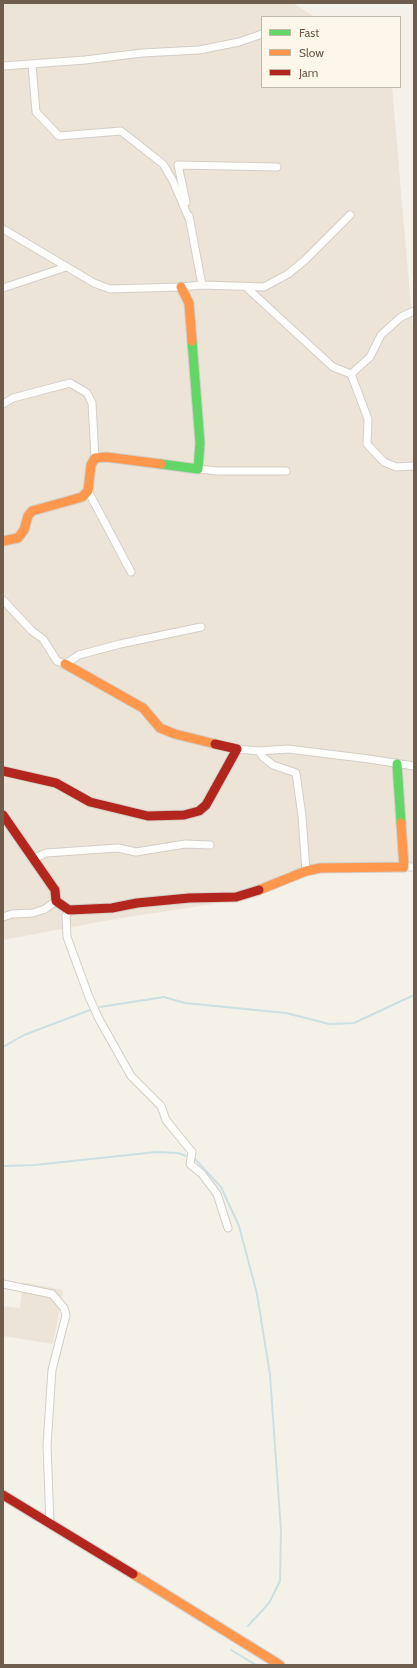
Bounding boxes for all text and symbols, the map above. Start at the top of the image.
legend [261,16,401,88]
text: Fast [299,25,319,40]
text: Slow [299,45,324,60]
text: Jam [299,65,318,80]

